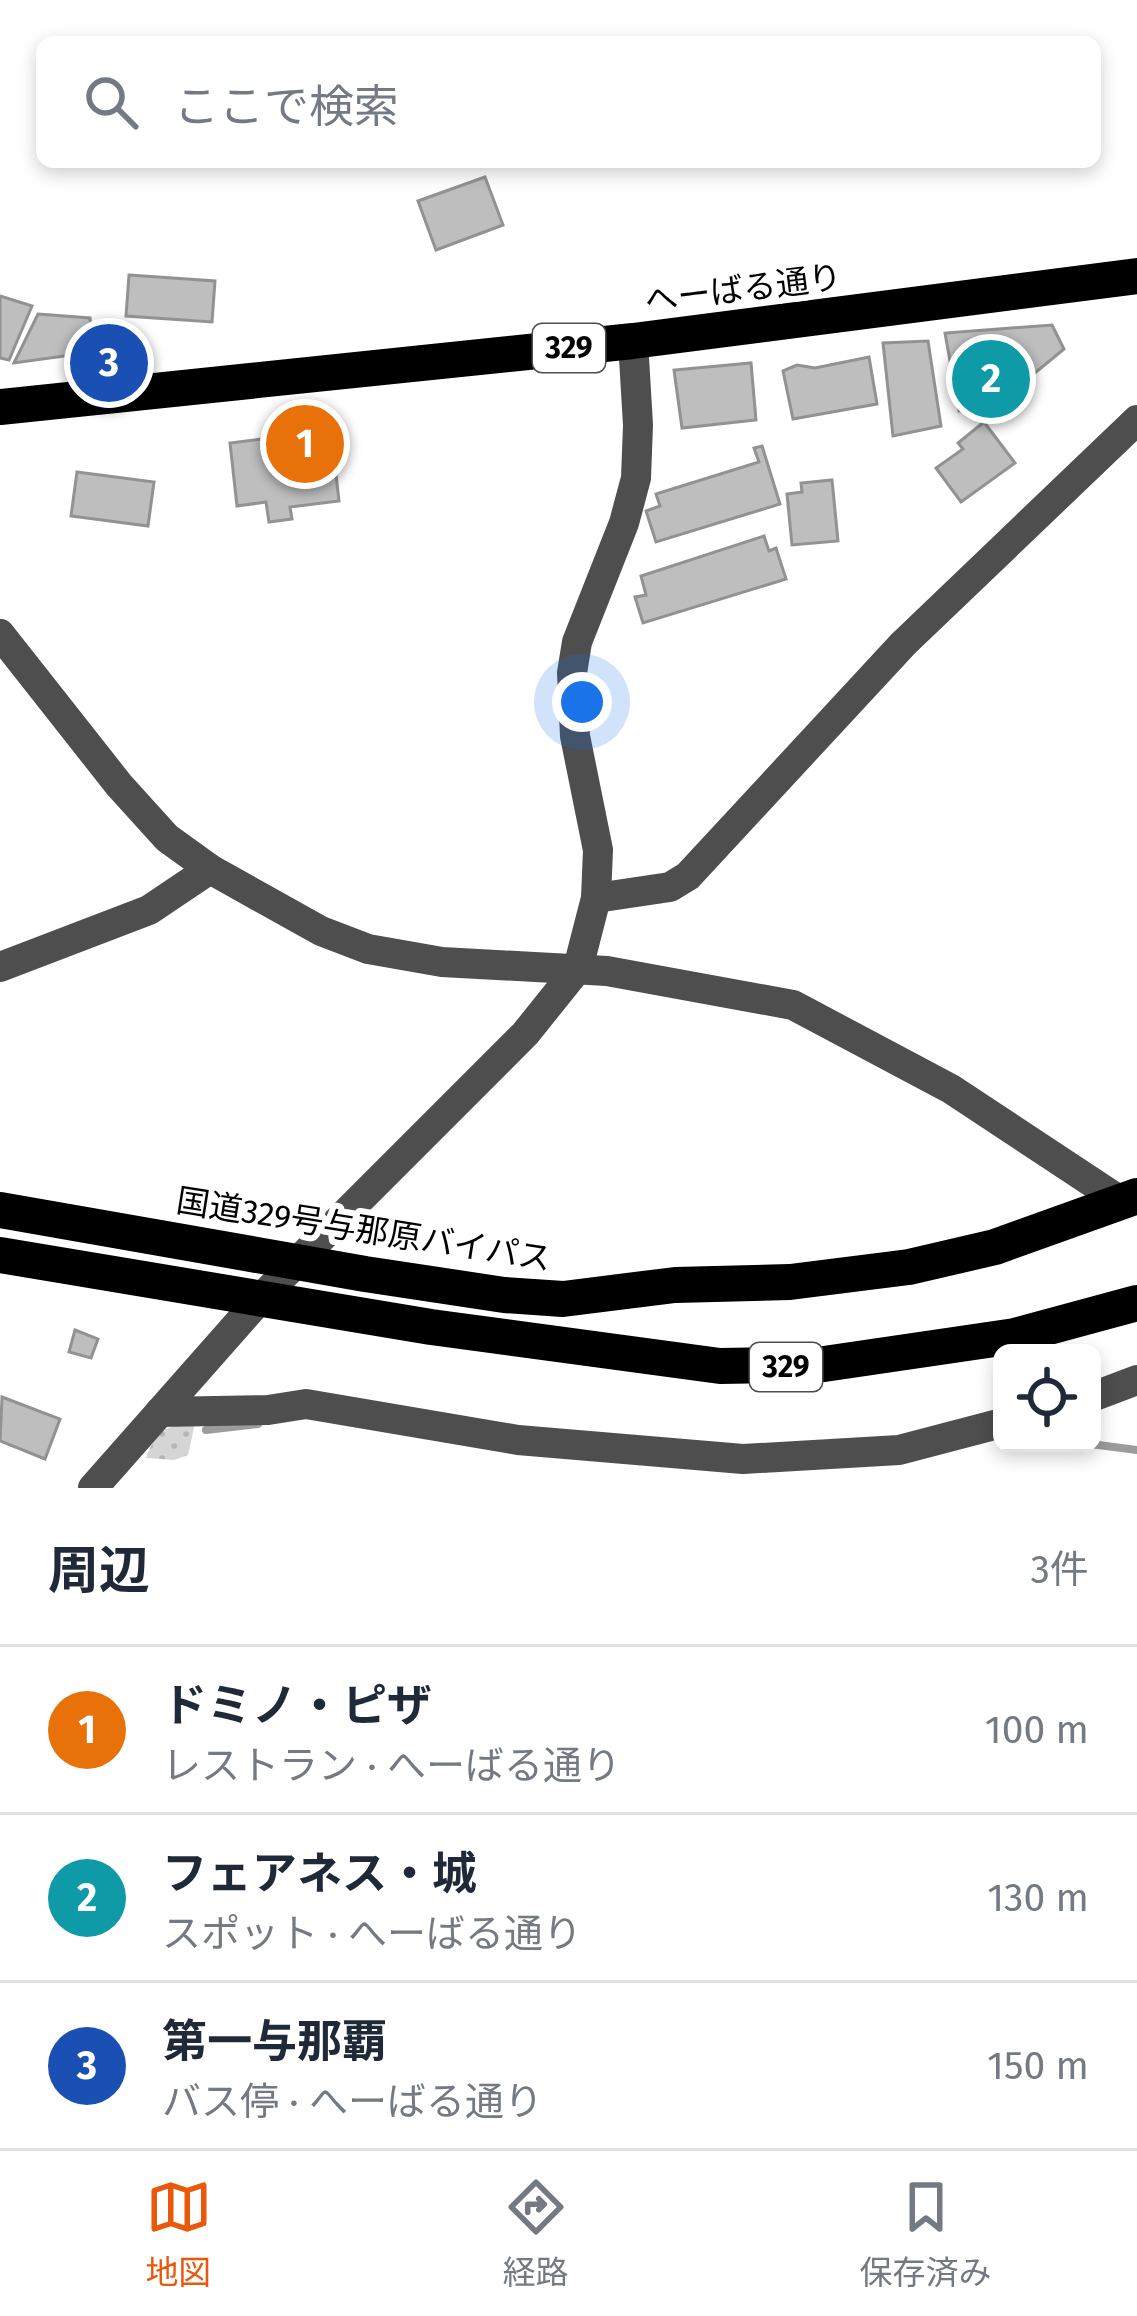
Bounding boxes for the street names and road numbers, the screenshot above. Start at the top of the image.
street label: へーばる通り [642,257,844,321]
road number: 329 [533,324,605,372]
street label: 国道329号与那原バイパス [174,1181,554,1279]
road number: 329 [750,1343,822,1391]

